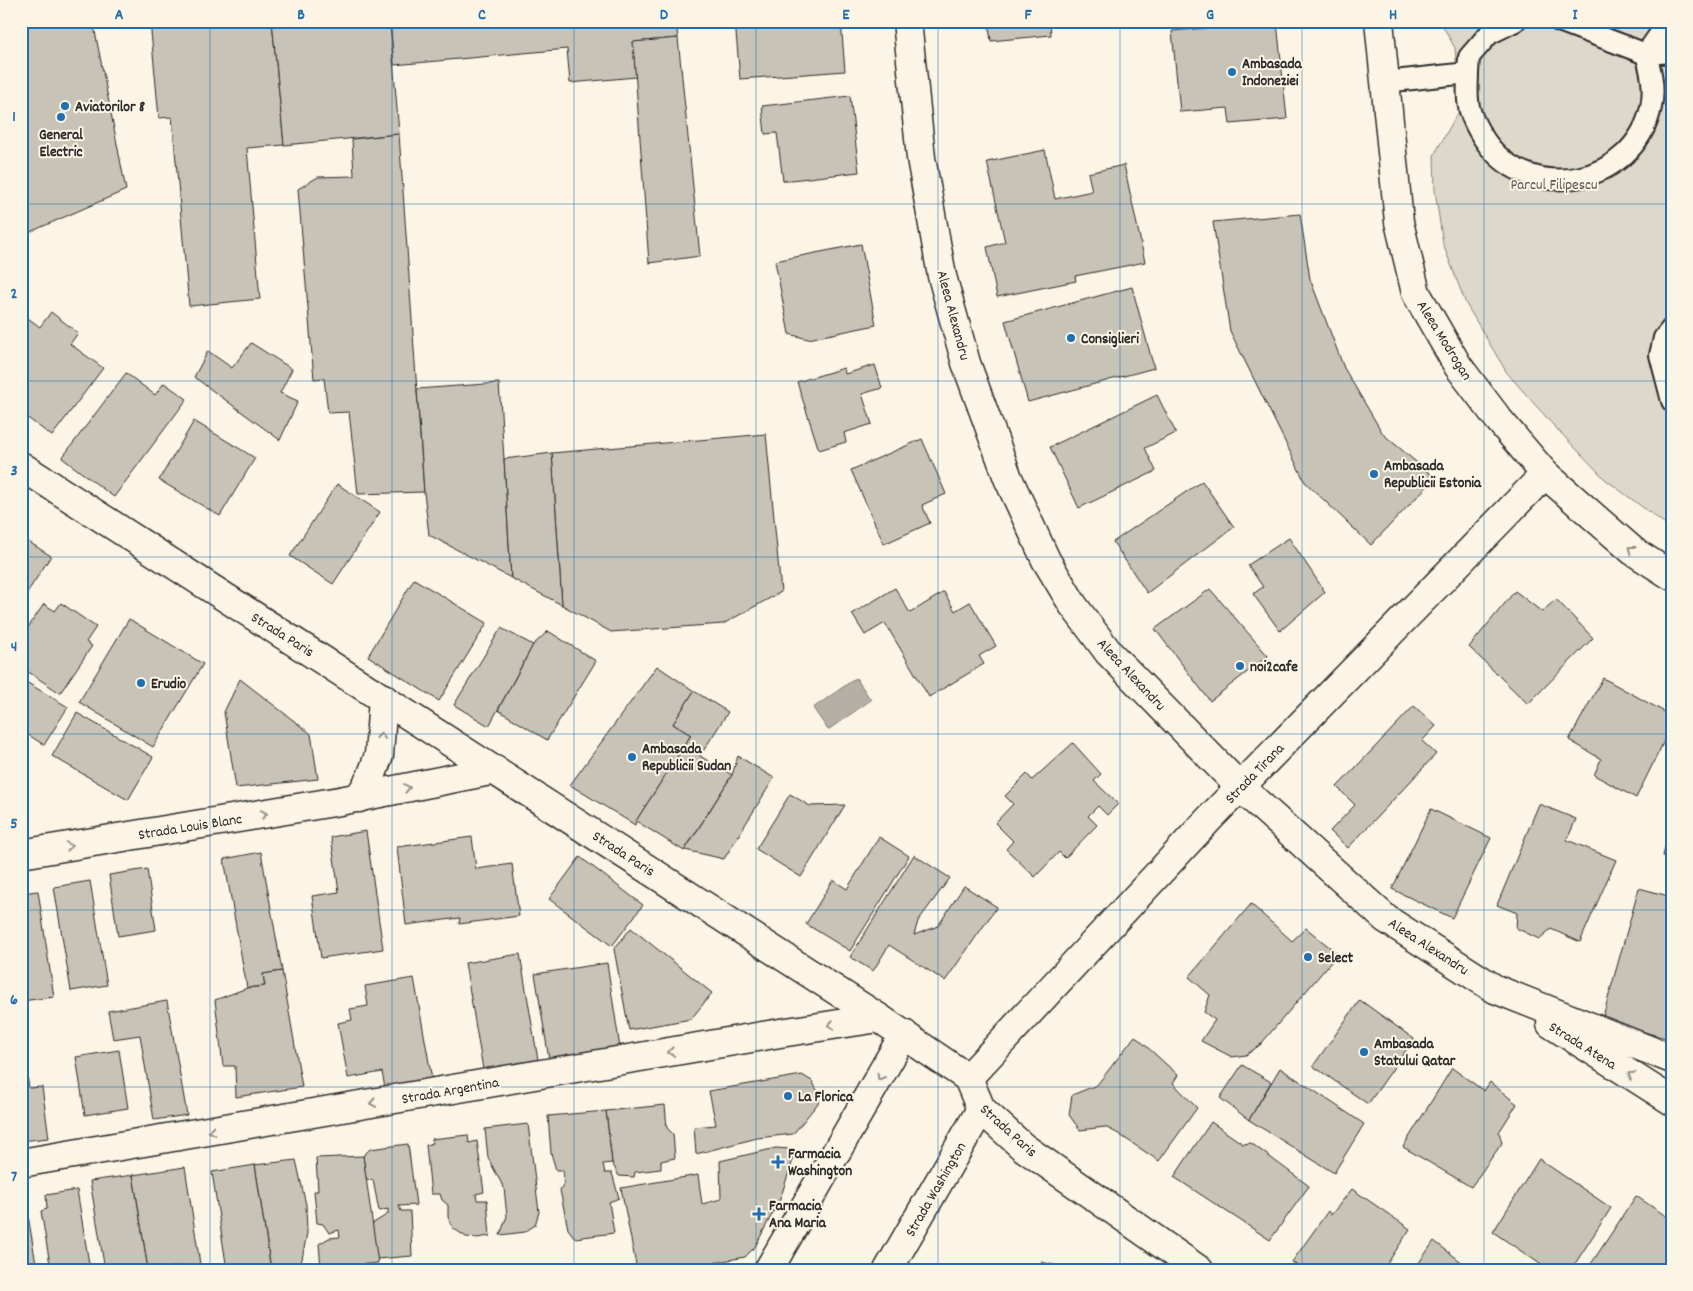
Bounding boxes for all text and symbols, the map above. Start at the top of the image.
text: A [115,4,124,27]
text: B [297,4,305,27]
text: C [478,4,486,27]
text: D [660,4,669,27]
text: E [842,4,850,27]
text: F [1024,4,1032,27]
text: G [1206,4,1214,27]
text: H [1389,4,1397,27]
text: I [1573,4,1579,27]
place label: Ambasada Indoneziei [1242,54,1302,93]
marker: Ambasada Indoneziei [1226,66,1238,78]
place label: Aviatorilor 8 [75,97,145,119]
marker: Aviatorilor 8 [59,100,71,112]
text: 1 [12,106,16,129]
marker: General Electric [55,111,67,123]
place label: General Electric [39,125,83,164]
park label: Parcul Filipescu [1511,175,1598,197]
street label: Aleea Alexandru [929,268,975,363]
text: 2 [11,283,18,306]
street label: Aleea Modrogan [1410,297,1477,385]
place label: Consiglieri [1081,329,1139,351]
marker: Consiglieri [1065,332,1077,344]
place label: Ambasada Republicii Estonia [1384,456,1482,495]
text: 3 [10,460,18,483]
marker: Ambasada Republicii Estonia [1368,468,1380,480]
one-way arrow [1628,546,1637,554]
street label: Strada Paris [246,608,318,664]
street label: Aleea Alexandru [1091,634,1170,717]
text: 4 [11,636,17,659]
place label: noi2cafe [1250,657,1298,679]
marker: noi2cafe [1234,660,1246,672]
place label: Erudio [151,674,187,696]
marker: Erudio [135,677,147,689]
one-way arrow [376,732,387,740]
street label: Strada Tirana [1221,738,1291,810]
place label: Ambasada Republicii Sudan [642,739,731,778]
marker: Ambasada Republicii Sudan [626,751,638,763]
one-way arrow [402,783,411,794]
street label: Strada Louis Blanc [137,809,244,847]
one-way arrow [260,809,269,819]
text: 5 [10,813,18,836]
street label: Strada Paris [587,826,659,883]
one-way arrow [65,841,74,851]
street label: Aleea Alexandru [1383,913,1473,982]
place label: Select [1318,948,1353,970]
marker: Select [1302,951,1314,963]
text: 6 [10,989,18,1012]
street label: Strada Atena [1544,1017,1621,1077]
one-way arrow [827,1020,835,1030]
place label: Ambasada Statului Qatar [1374,1034,1456,1073]
one-way arrow [666,1046,675,1056]
marker: Ambasada Statului Qatar [1358,1046,1370,1058]
one-way arrow [876,1071,886,1080]
street label: Strada Argentina [400,1072,502,1111]
one-way arrow [1627,1072,1636,1081]
place label: La Florica [798,1087,854,1109]
marker: La Florica [782,1090,794,1102]
one-way arrow [368,1098,377,1108]
street label: Strada Paris [974,1100,1041,1163]
one-way arrow [208,1125,217,1135]
street label: Strada Washington [901,1138,973,1242]
place label: Farmacia Washington [788,1144,852,1183]
marker: Farmacia Washington [772,1156,784,1168]
text: 7 [11,1166,17,1189]
place label: Farmacia Ana Maria [769,1196,827,1235]
marker: Farmacia Ana Maria [753,1208,765,1220]

